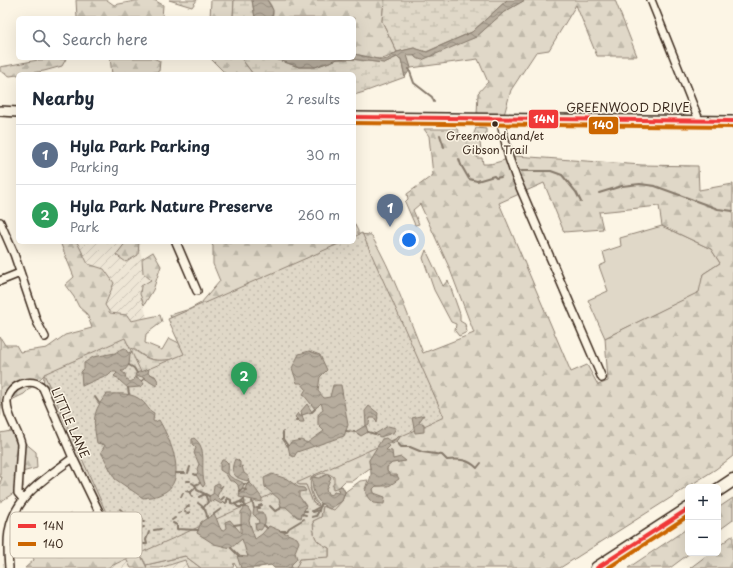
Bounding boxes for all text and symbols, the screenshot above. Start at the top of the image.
search box [16,16,356,60]
icon: search [30,27,52,49]
text: Search here [62,27,148,50]
text: Nearby [32,85,94,111]
text: 2 results [286,89,340,108]
street label: GREENWOOD DRIVE [566,98,690,116]
line badge: 14N [528,109,559,129]
text: 14N [533,110,555,127]
line badge: 140 [588,116,619,135]
text: 140 [593,116,613,133]
marker: Greenwood and/et Gibson Trail [490,119,500,129]
place label: Greenwood and/et Gibson Trail [446,127,544,158]
text: Hyla Park Parking [70,134,210,157]
text: 1 [42,145,48,164]
text: 30 m [306,145,340,164]
text: Parking [70,157,119,176]
text: Hyla Park Nature Preserve [70,194,273,217]
pin: 1 [377,194,403,227]
text: 2 [40,205,50,224]
text: 260 m [298,205,340,224]
text: Park [70,217,99,236]
your location [399,230,419,250]
pin: 2 [231,362,257,395]
street label: LITTLE LANE [47,384,95,461]
map controls [685,484,721,556]
button: + [685,484,721,520]
legend [10,512,142,558]
text: 14N [43,517,64,534]
button: − [685,520,721,556]
text: 140 [43,535,63,552]

